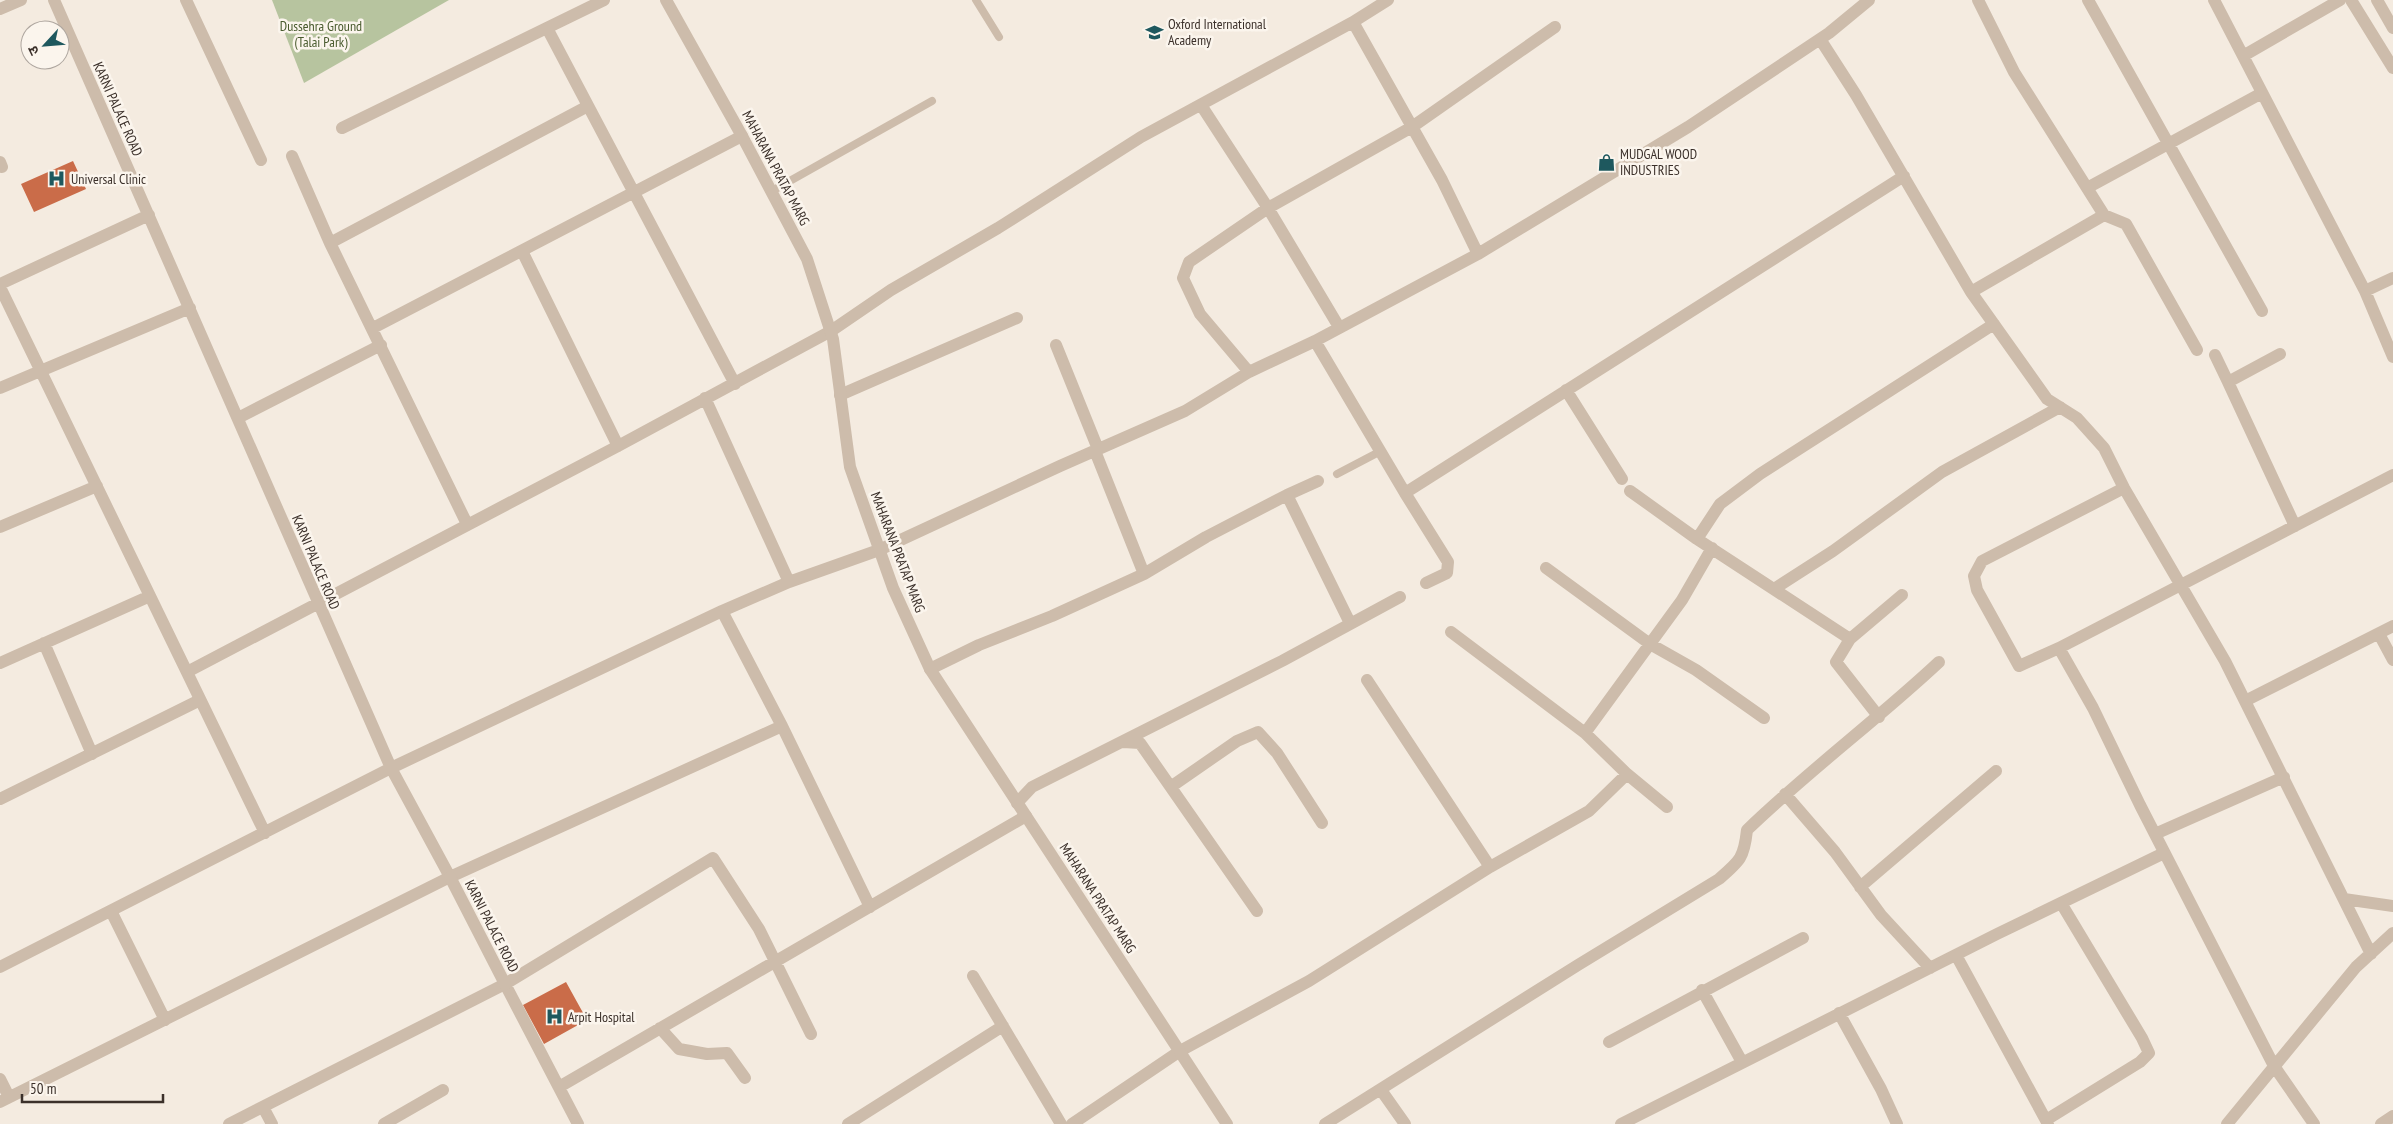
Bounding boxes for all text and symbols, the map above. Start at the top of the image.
place label: Oxford International Academy [1168,15,1267,49]
park label: Dussehra Ground (Talai Park) [280,17,362,51]
north arrow [20,20,70,70]
school or university icon: Oxford International Academy [1144,22,1164,42]
text: उ [23,42,43,58]
street label: KARNI PALACE ROAD [89,59,147,159]
street label: MAHARANA PRATAP MARG [738,107,814,229]
place label: MUDGAL WOOD INDUSTRIES [1620,145,1697,179]
shop icon: MUDGAL WOOD INDUSTRIES [1596,152,1616,172]
hospital icon: Universal Clinic [47,169,67,189]
place label: Universal Clinic [71,170,146,188]
street label: MAHARANA PRATAP MARG [867,489,929,615]
street label: KARNI PALACE ROAD [288,512,344,612]
street label: MAHARANA PRATAP MARG [1056,840,1140,957]
street label: KARNI PALACE ROAD [461,877,523,975]
hospital icon: Arpit Hospital [544,1007,564,1027]
place label: Arpit Hospital [568,1008,635,1026]
scale bar [22,1072,164,1104]
text: 50 m [30,1079,56,1098]

